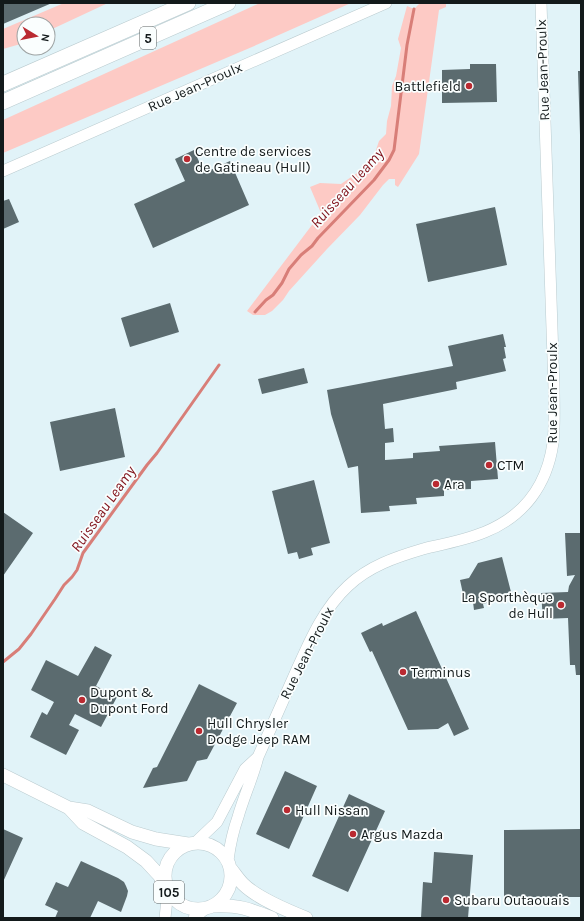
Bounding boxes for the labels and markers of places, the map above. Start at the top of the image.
place label: Battlefield [395,78,461,95]
marker: Battlefield [464,81,474,91]
place label: Centre de services de Gatineau (Hull) [195,143,311,176]
marker: Centre de services de Gatineau (Hull) [182,154,192,164]
place label: CTM [497,457,524,474]
marker: CTM [484,460,494,470]
place label: Ara [444,476,465,493]
marker: Ara [431,479,441,489]
place label: La Sporthèque de Hull [461,589,553,622]
marker: La Sporthèque de Hull [556,600,566,610]
place label: Terminus [411,664,471,681]
marker: Terminus [398,667,408,677]
place label: Dupont & Dupont Ford [90,684,169,717]
marker: Dupont & Dupont Ford [77,695,87,705]
place label: Hull Chrysler Dodge Jeep RAM [207,715,311,748]
marker: Hull Chrysler Dodge Jeep RAM [194,726,204,736]
place label: Hull Nissan [295,802,369,819]
marker: Hull Nissan [282,805,292,815]
place label: Argus Mazda [361,826,443,843]
marker: Argus Mazda [348,829,358,839]
place label: Subaru Outaouais [454,892,570,909]
marker: Subaru Outaouais [441,895,451,905]

